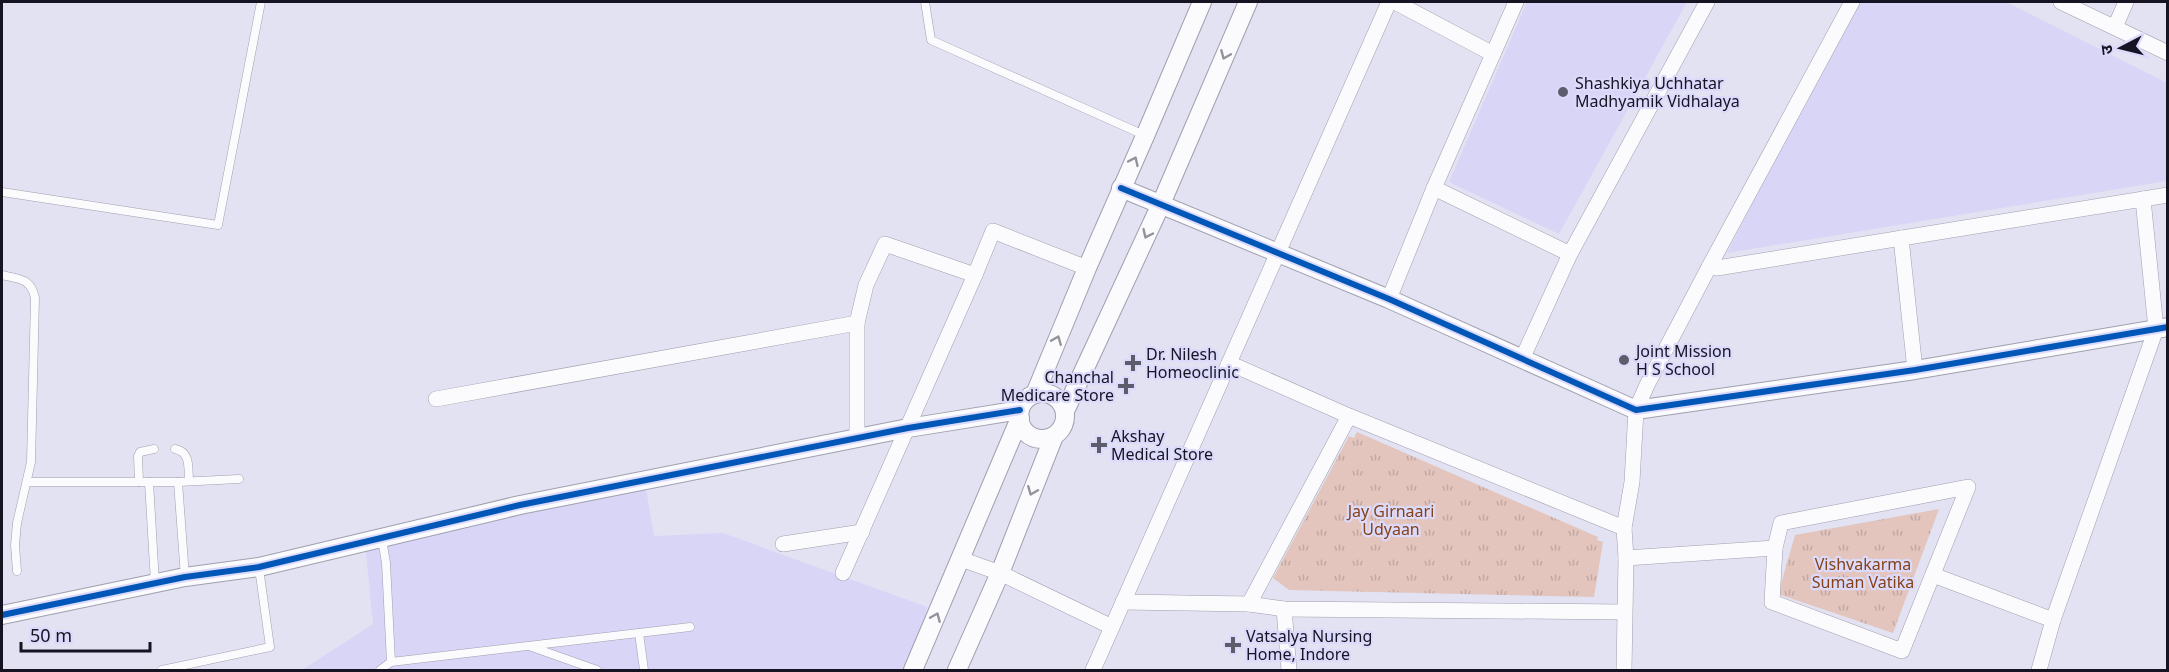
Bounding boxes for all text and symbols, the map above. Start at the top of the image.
north arrow [2091,18,2151,78]
text: उ [2095,43,2118,56]
one-way arrow [1220,49,1232,60]
place label: Shashkiya Uchhatar Madhyamik Vidhalaya [1575,72,1740,112]
marker: Shashkiya Uchhatar Madhyamik Vidhalaya [1556,85,1570,99]
one-way arrow [1126,156,1138,167]
one-way arrow [1142,228,1154,239]
one-way arrow [1050,335,1062,346]
place label: Joint Mission H S School [1634,340,1732,380]
place label: Dr. Nilesh Homeoclinic [1146,343,1239,383]
marker: Joint Mission H S School [1617,353,1631,367]
marker: Dr. Nilesh Homeoclinic [1124,354,1142,372]
place label: Chanchal Medicare Store [1001,366,1114,406]
marker: Chanchal Medicare Store [1119,379,1133,393]
place label: Akshay Medical Store [1111,425,1213,465]
marker: Akshay Medical Store [1092,438,1106,452]
one-way arrow [1027,485,1039,496]
park label: Jay Girnaari Udyaan [1346,500,1434,540]
park label: Vishvakarma Suman Vatika [1812,553,1914,593]
one-way arrow [929,612,941,623]
scale bar [21,615,150,653]
text: 50 m [30,623,72,647]
place label: Vatsalya Nursing Home, Indore [1246,625,1372,665]
marker: Vatsalya Nursing Home, Indore [1224,636,1242,654]

